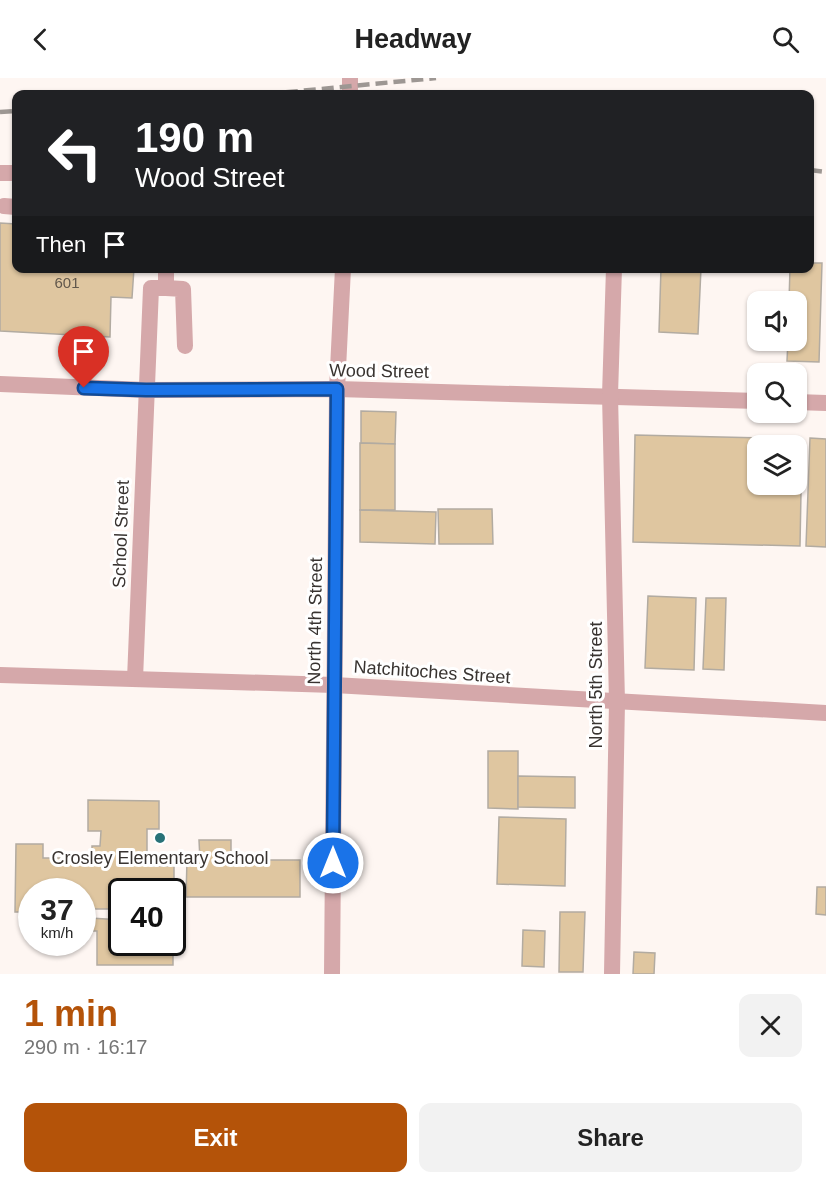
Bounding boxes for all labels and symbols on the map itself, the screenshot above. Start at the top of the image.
house number: 601 [54,274,80,291]
pin [58,326,109,388]
street label: Wood Street [329,360,429,382]
street label: School Street [109,480,133,588]
street label: North 4th Street [304,557,326,685]
street label: North 5th Street [586,621,606,749]
street label: Natchitoches Street [353,657,511,687]
marker: Crosley Elementary School [153,831,167,845]
position arrow [301,831,365,895]
place label: Crosley Elementary School [51,848,269,868]
speed limit sign: 40 [108,878,186,956]

